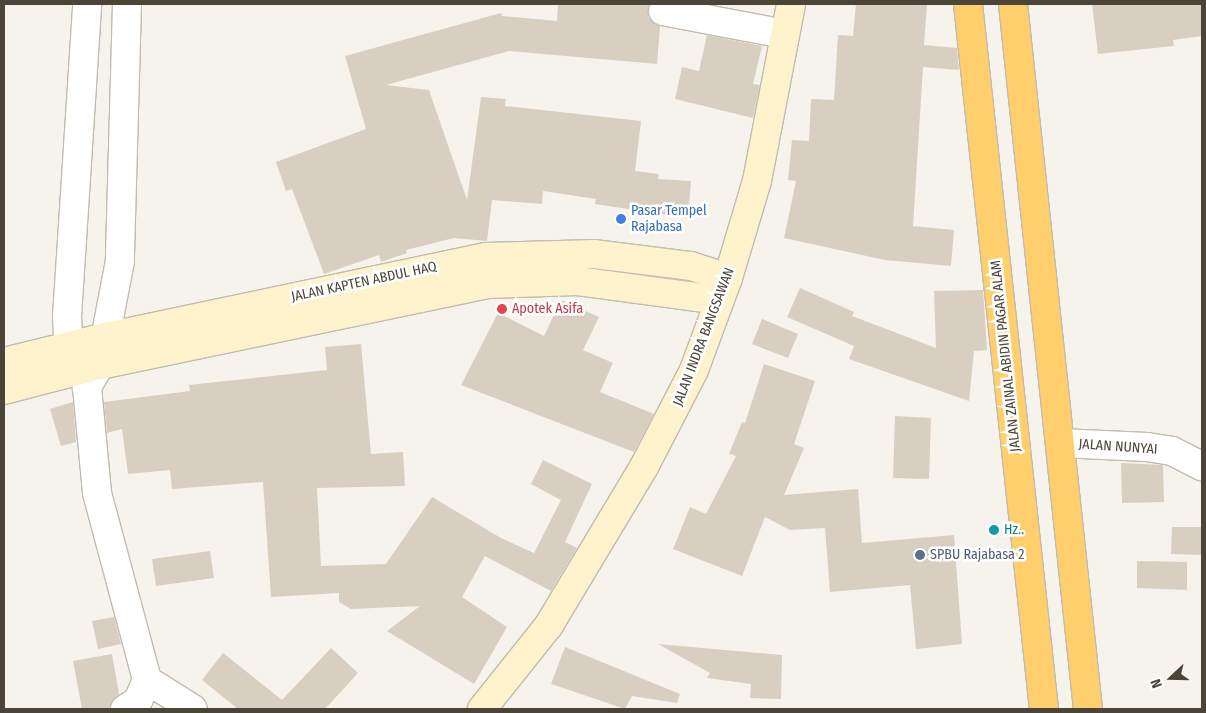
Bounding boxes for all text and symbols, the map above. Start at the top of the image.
place label: Pasar Tempel Rajabasa [631,203,707,236]
marker: Pasar Tempel Rajabasa [615,213,627,225]
street label: JALAN KAPTEN ABDUL HAQ [290,258,438,306]
street label: JALAN ZAINAL ABIDIN PAGAR ALAM [988,259,1024,453]
street label: JALAN INDRA BANGSAWAN [670,265,738,409]
place label: Apotek Asifa [512,301,583,317]
marker: Apotek Asifa [496,303,508,315]
street label: JALAN NUNYAI [1078,436,1158,458]
place label: Hz.. [1004,522,1024,538]
marker: Hz.. [988,524,1000,536]
place label: SPBU Rajabasa 2 [930,547,1024,563]
marker: SPBU Rajabasa 2 [914,549,926,561]
north arrow [1146,653,1196,703]
text: N [1147,677,1166,691]

